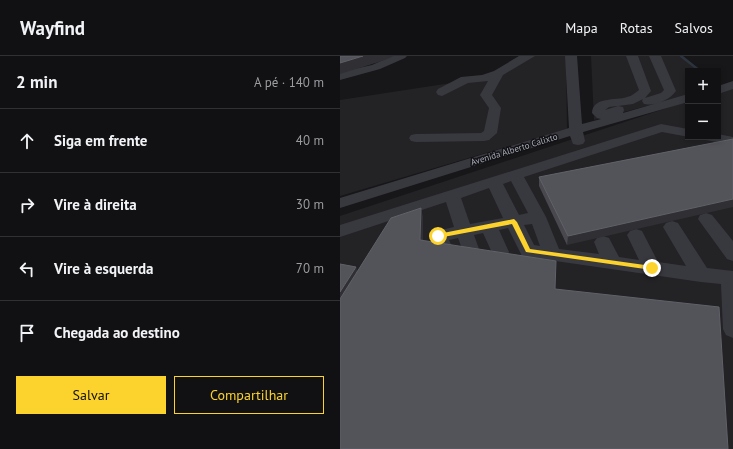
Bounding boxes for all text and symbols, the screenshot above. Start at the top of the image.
text: Wayfind [20,16,85,40]
text: Mapa [565,19,598,37]
text: Rotas [620,19,653,37]
text: Salvos [675,19,713,37]
map controls [685,68,721,140]
button: + [685,68,721,104]
text: 2 min [16,71,57,93]
text: A pé · 140 m [254,74,324,91]
button: − [685,104,721,140]
icon: ahead [16,130,38,152]
street label: Avenida Alberto Calixto [469,130,559,167]
text: Siga em frente [54,131,147,150]
text: 40 m [296,132,324,149]
icon: right [16,194,38,216]
text: Vire à direita [54,195,137,214]
text: 30 m [296,196,324,213]
route start [429,227,447,245]
icon: left [16,258,38,280]
text: Vire à esquerda [54,259,153,278]
route end [643,259,661,277]
text: 70 m [296,260,324,277]
icon: arrive [16,322,38,344]
text: Chegada ao destino [54,323,180,342]
button: Salvar [16,376,166,414]
button: Compartilhar [174,376,324,414]

